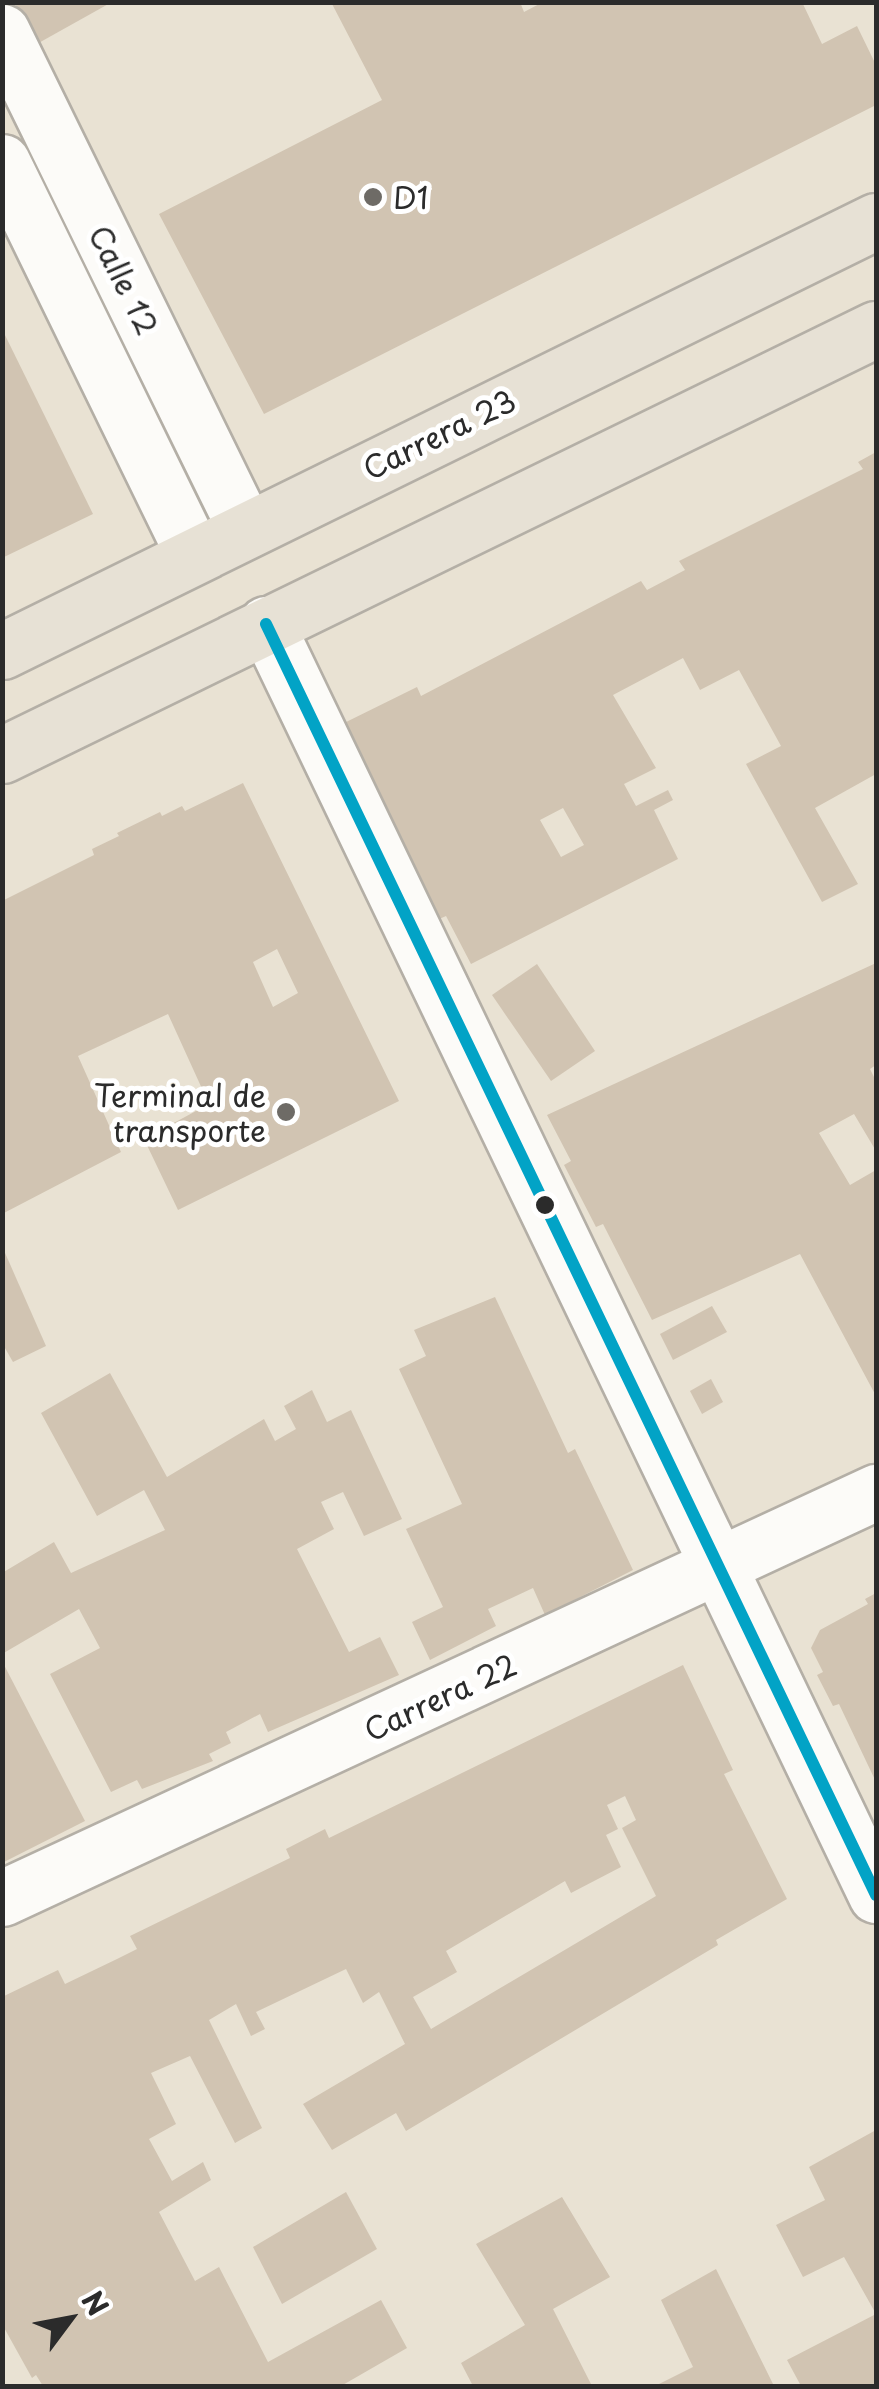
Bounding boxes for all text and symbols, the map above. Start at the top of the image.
place label: D1 [393,179,428,215]
marker: D1 [362,186,384,208]
street label: Calle 12 [82,219,166,341]
street label: Carrera 23 [357,382,521,486]
place label: Terminal de transporte [95,1077,266,1148]
marker: Terminal de transporte [275,1101,297,1123]
unlabelled marker [535,1195,555,1215]
street label: Carrera 22 [358,1646,522,1748]
north arrow [20,2269,120,2369]
text: N [72,2282,120,2324]

